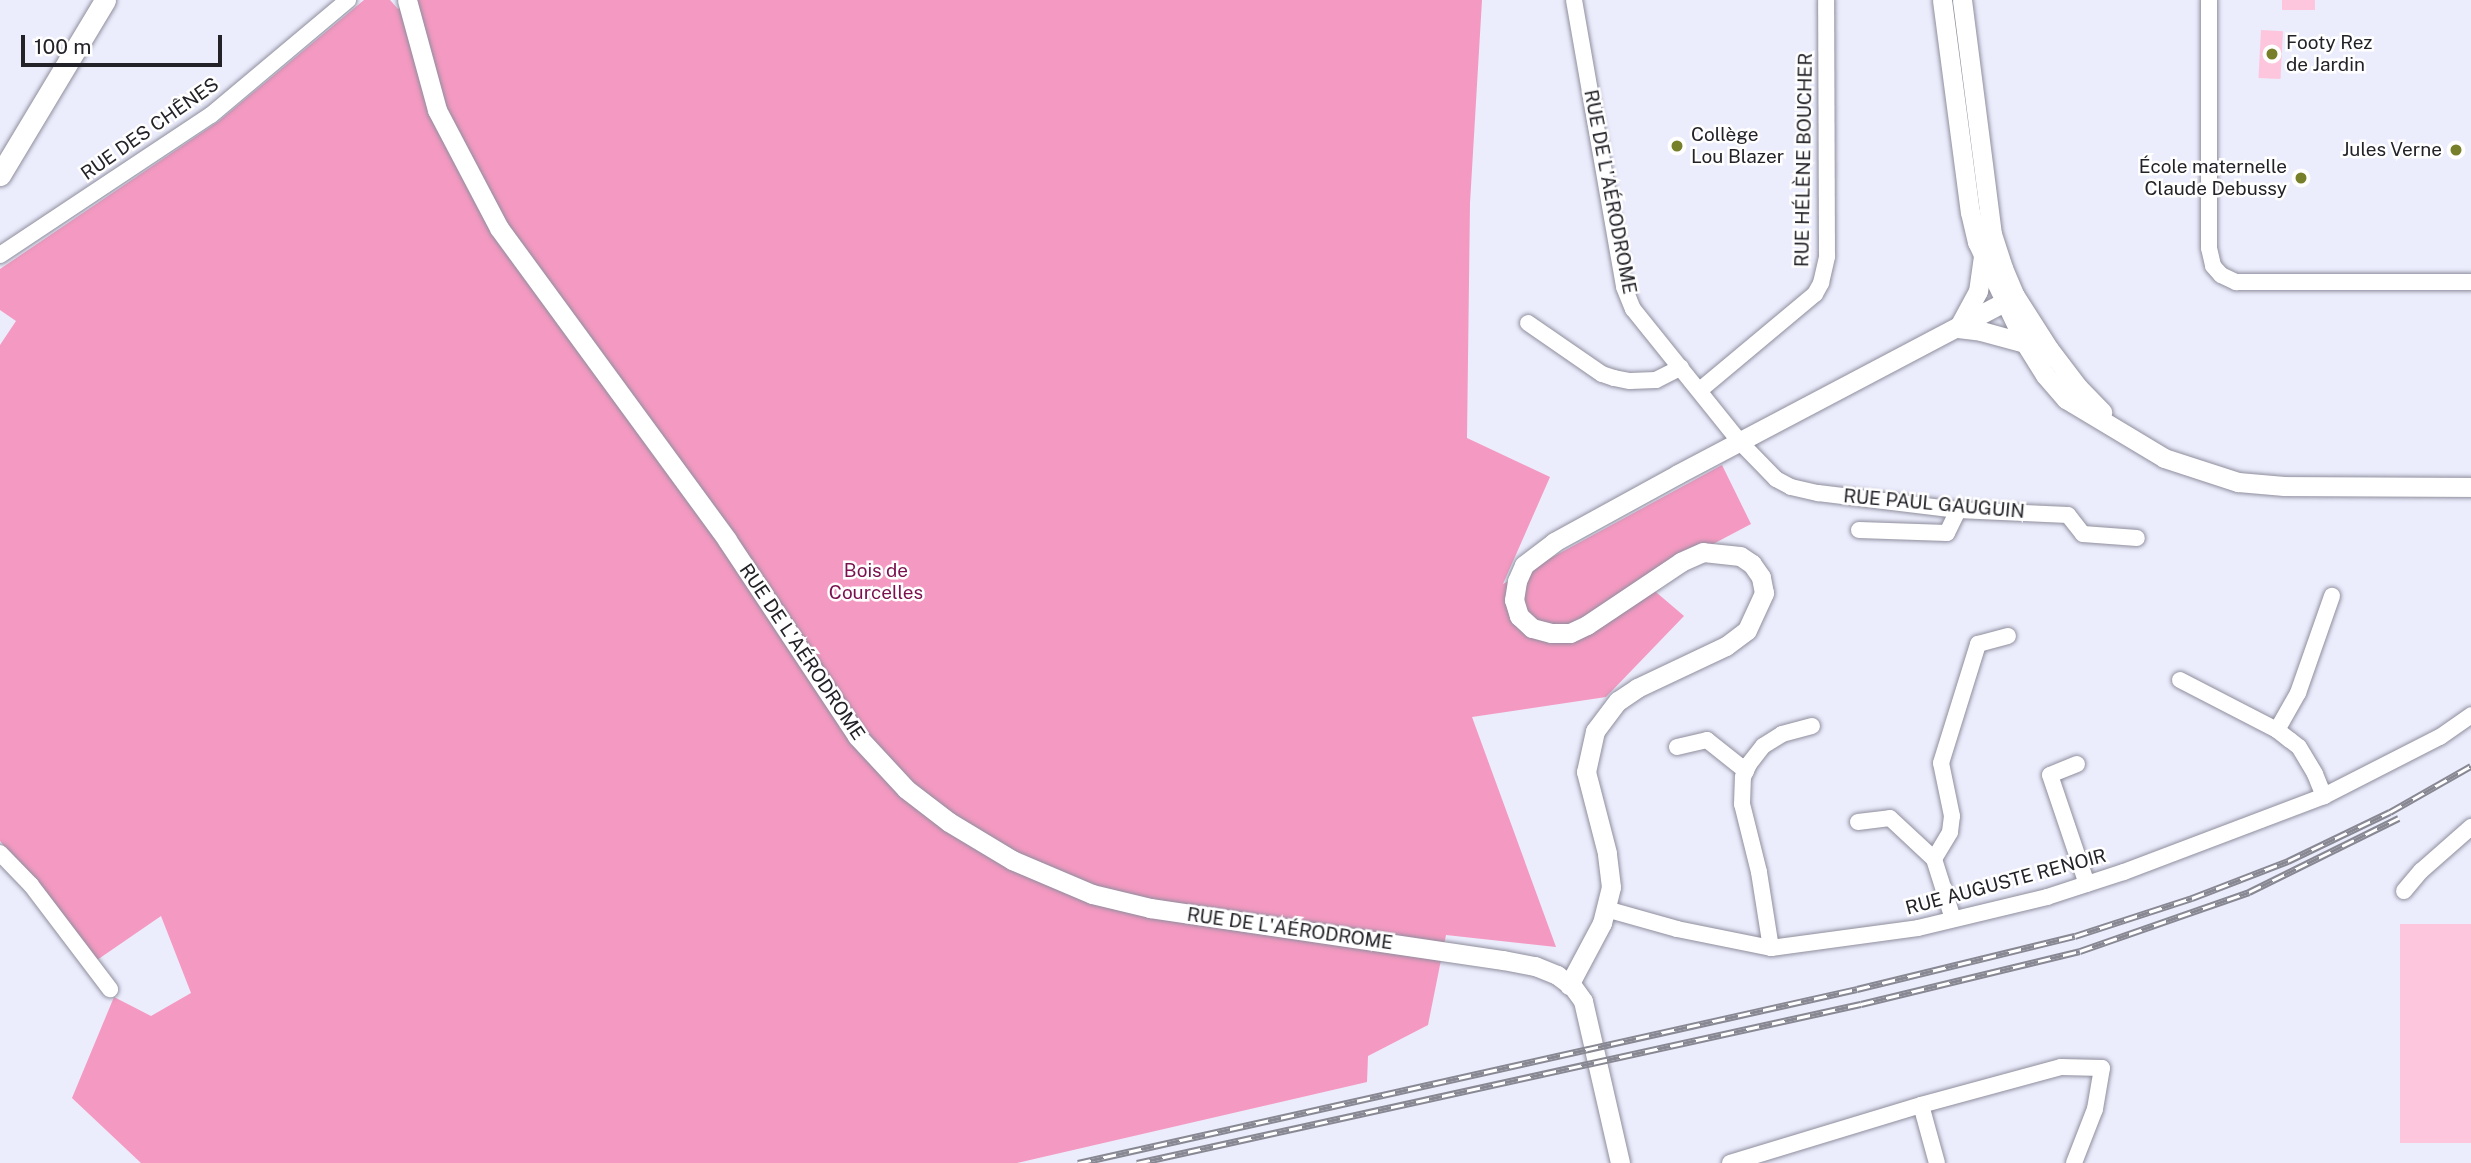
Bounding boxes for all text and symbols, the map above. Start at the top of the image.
scale bar [24,21,226,65]
place label: Footy Rez de Jardin [2286,32,2372,76]
text: 100 m [34,34,91,59]
marker: Footy Rez de Jardin [2264,46,2280,62]
street label: RUE HÉLÈNE BOUCHER [1791,53,1817,267]
street label: RUE DES CHÊNES [77,73,223,185]
street label: RUE DE L'AÉRODROME [1579,88,1641,296]
place label: Collège Lou Blazer [1691,124,1784,168]
marker: Collège Lou Blazer [1669,138,1685,154]
place label: Jules Verne [2341,139,2442,161]
marker: Jules Verne [2448,142,2464,158]
place label: École maternelle Claude Debussy [2139,156,2287,200]
marker: École maternelle Claude Debussy [2293,170,2309,186]
street label: RUE PAUL GAUGUIN [1842,485,2026,523]
street label: RUE DE L'AÉRODROME [734,559,870,745]
park label: Bois de Courcelles [829,560,923,604]
street label: RUE AUGUSTE RENOIR [1903,844,2109,920]
street label: RUE DE L'AÉRODROME [1185,903,1395,955]

